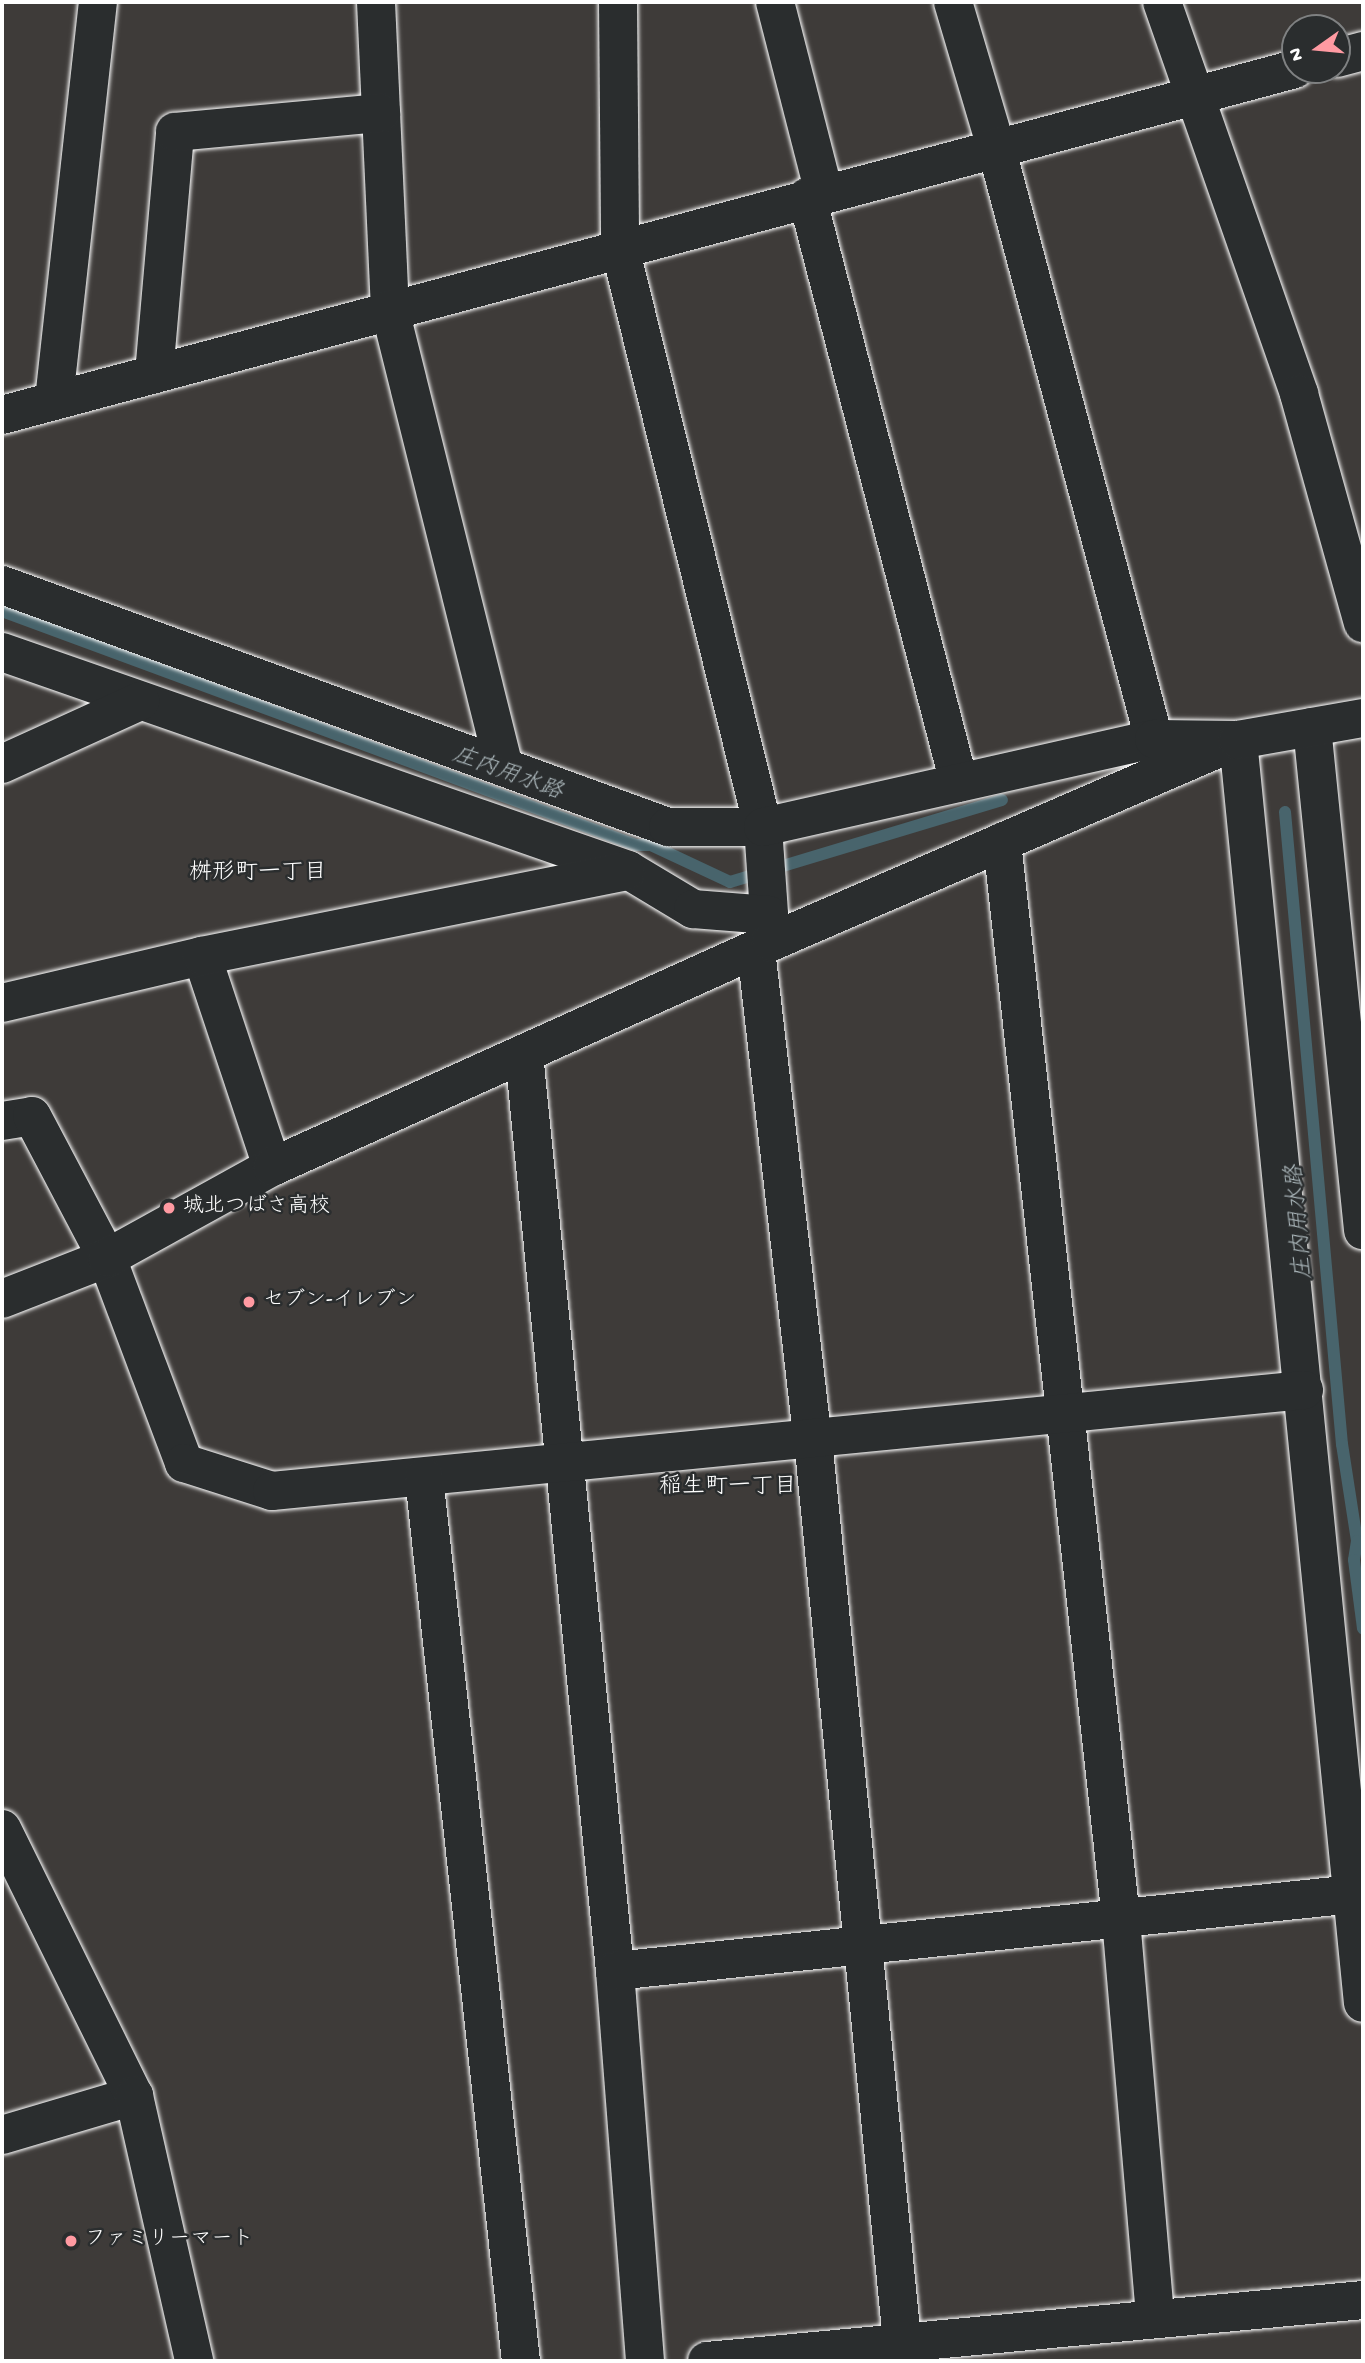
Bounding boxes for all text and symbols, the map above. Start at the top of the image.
north arrow [1281,14,1351,84]
text: N [1284,45,1310,63]
water label: 庄内用水路 [448,742,566,808]
district label: 桝形町一丁目 [189,860,327,888]
water label: 庄内用水路 [1282,1164,1320,1280]
place label: 城北つばさ高校 [183,1195,330,1221]
marker: 城北つばさ高校 [161,1200,177,1216]
place label: セブン-イレブン [263,1289,417,1315]
marker: セブン-イレブン [241,1294,257,1310]
district label: 稲生町一丁目 [659,1474,797,1502]
place label: ファミリーマート [85,2228,253,2254]
marker: ファミリーマート [63,2233,79,2249]

